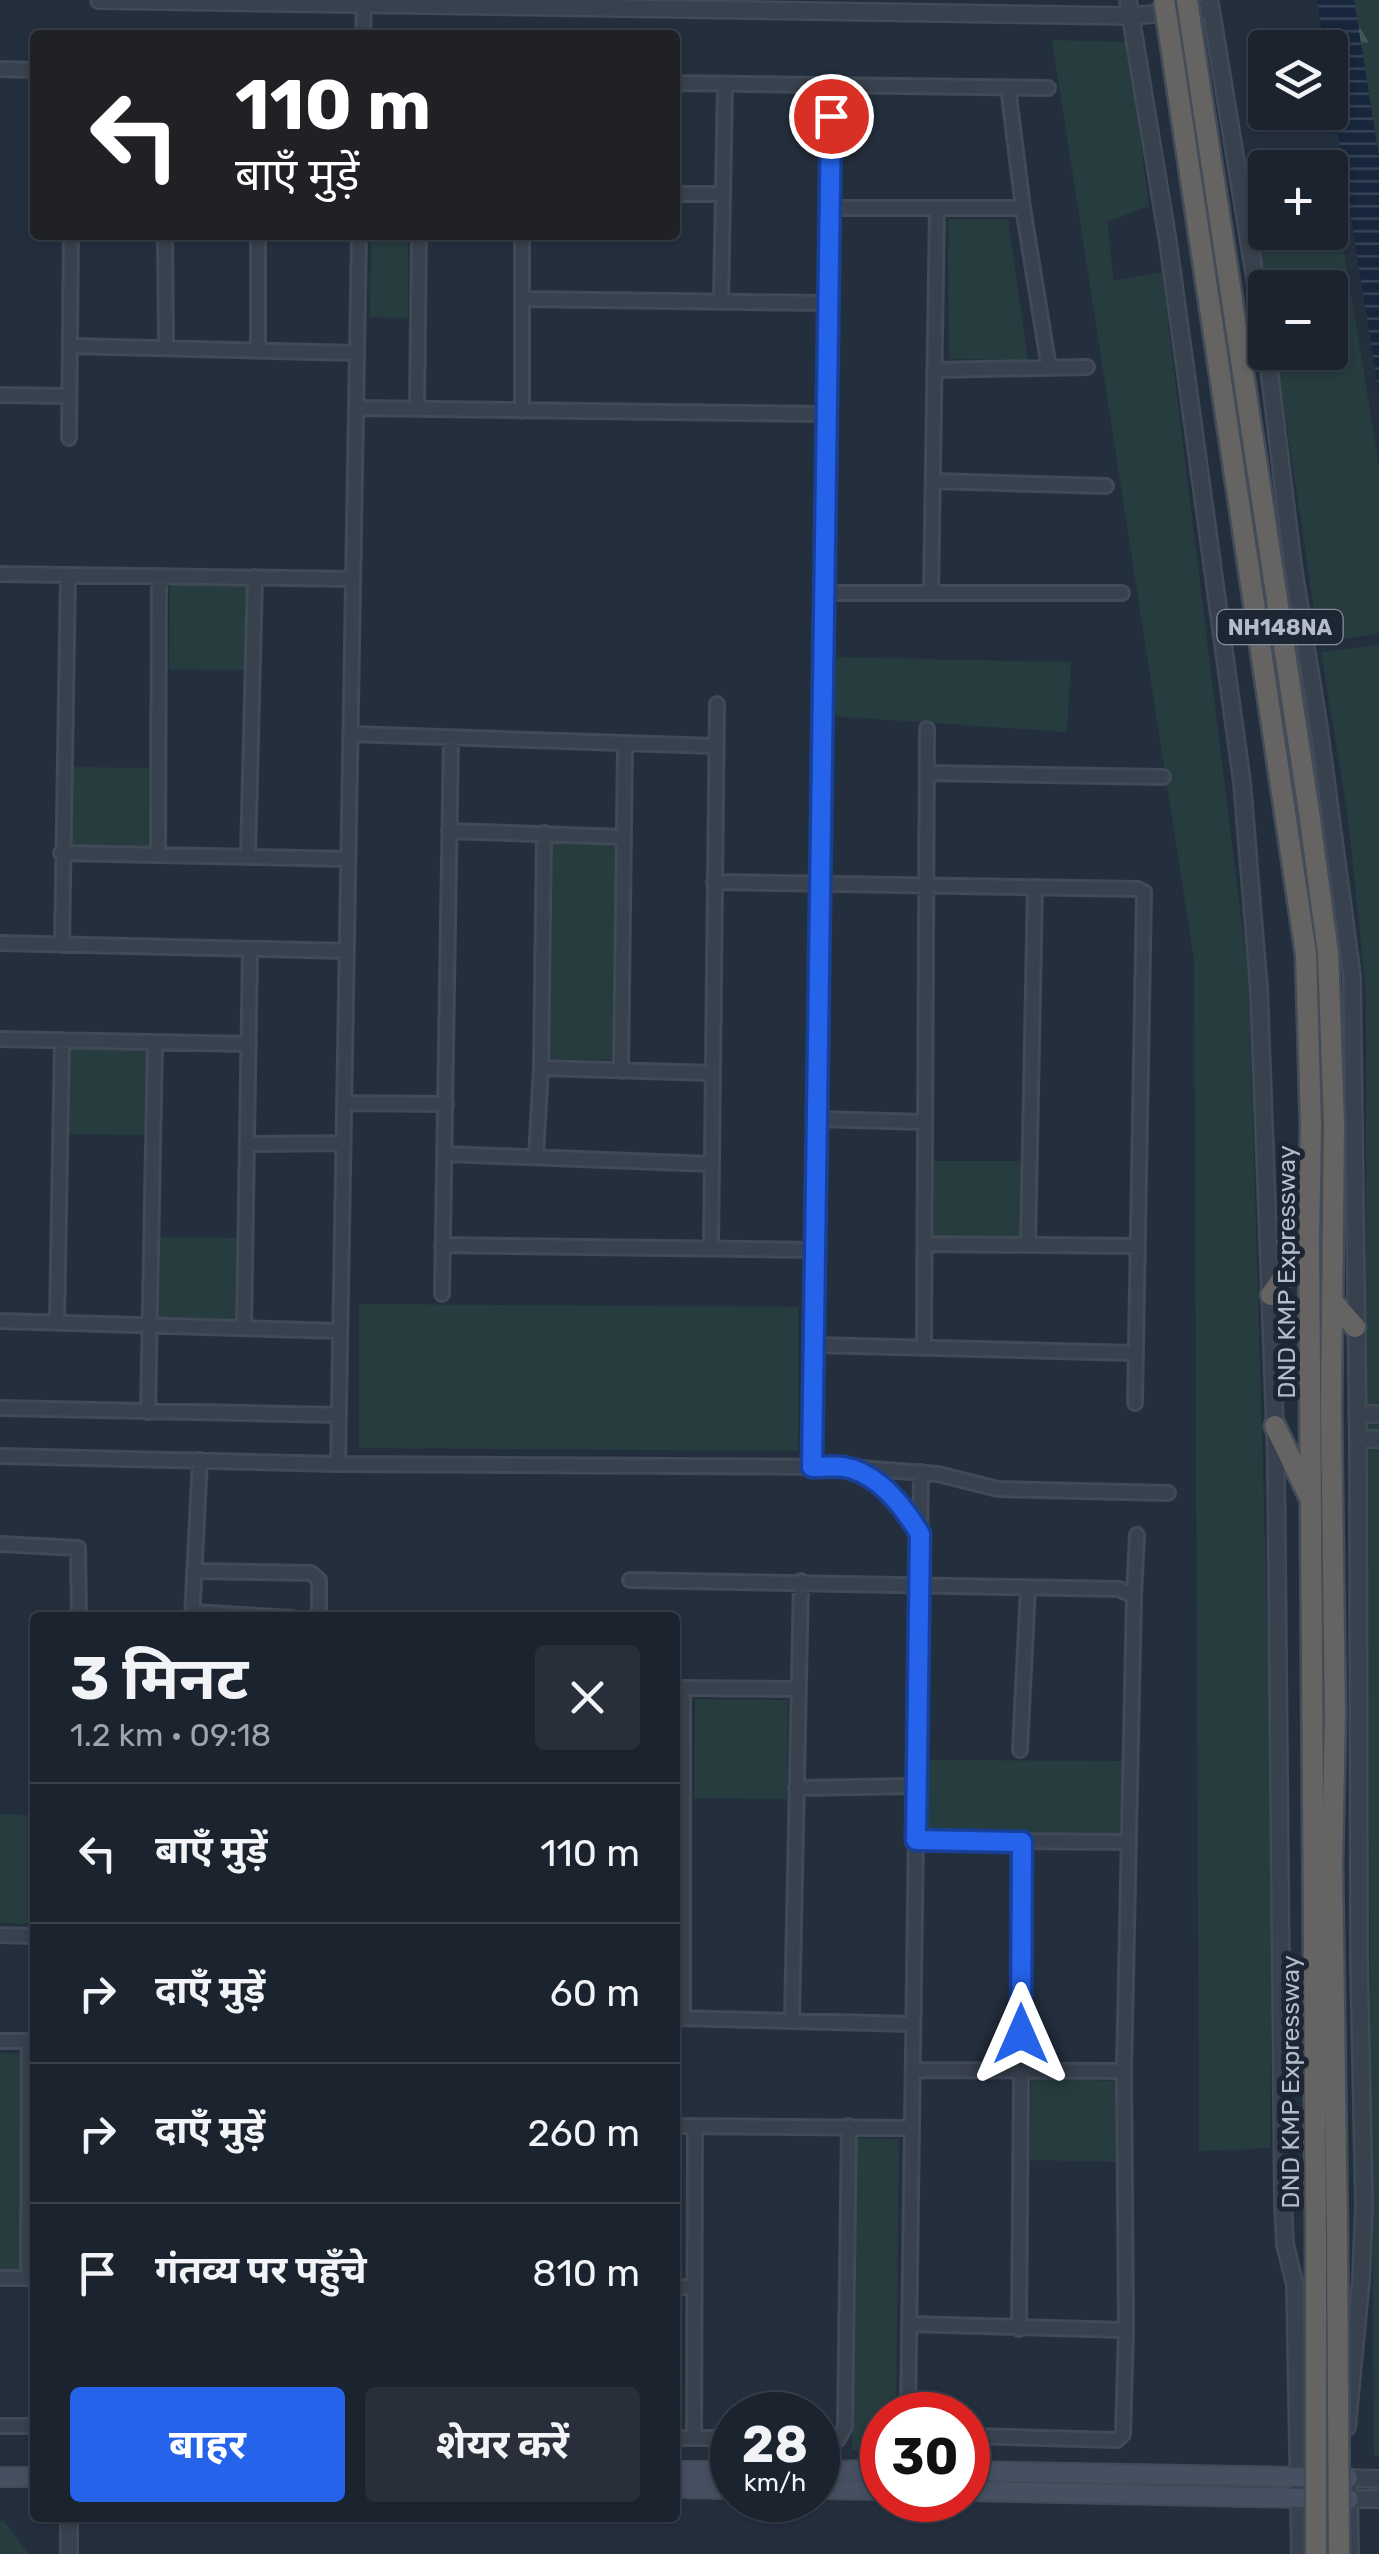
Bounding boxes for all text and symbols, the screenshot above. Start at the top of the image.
map controls [1248,30,1348,370]
button: layers [1248,30,1348,130]
text: 110 m [235,64,431,147]
icon: left [70,70,200,200]
pin [789,74,874,159]
icon: arrive [804,89,859,144]
text: बाएँ मुड़ें [235,148,359,201]
button: + [1248,150,1348,250]
button: − [1248,270,1348,370]
road number: NH148NA [1218,610,1342,644]
street label: DND KMP Expressway [1272,1145,1301,1399]
text: 3 मिनट [70,1643,248,1714]
button: close [535,1645,640,1750]
text: 1.2 km · 09:18 [70,1716,271,1754]
icon: left [70,1826,125,1881]
text: बाएँ मुड़ें [155,1827,267,1873]
text: 110 m [540,1830,640,1876]
street label: DND KMP Expressway [1276,1955,1305,2209]
icon: right [70,1966,125,2021]
text: दाएँ मुड़ें [155,1967,265,2013]
text: 60 m [550,1970,640,2016]
position arrow [969,1982,1073,2086]
icon: right [70,2106,125,2161]
text: दाएँ मुड़ें [155,2107,265,2153]
text: 260 m [528,2110,640,2156]
icon: arrive [70,2246,125,2301]
text: गंतव्य पर पहुँचे [155,2247,367,2293]
text: 810 m [532,2250,640,2296]
button: बाहर [70,2387,345,2502]
button: शेयर करें [365,2387,640,2502]
speed limit sign: 30 [860,2392,990,2522]
text: 28 [742,2415,808,2475]
text: km/h [744,2468,806,2497]

